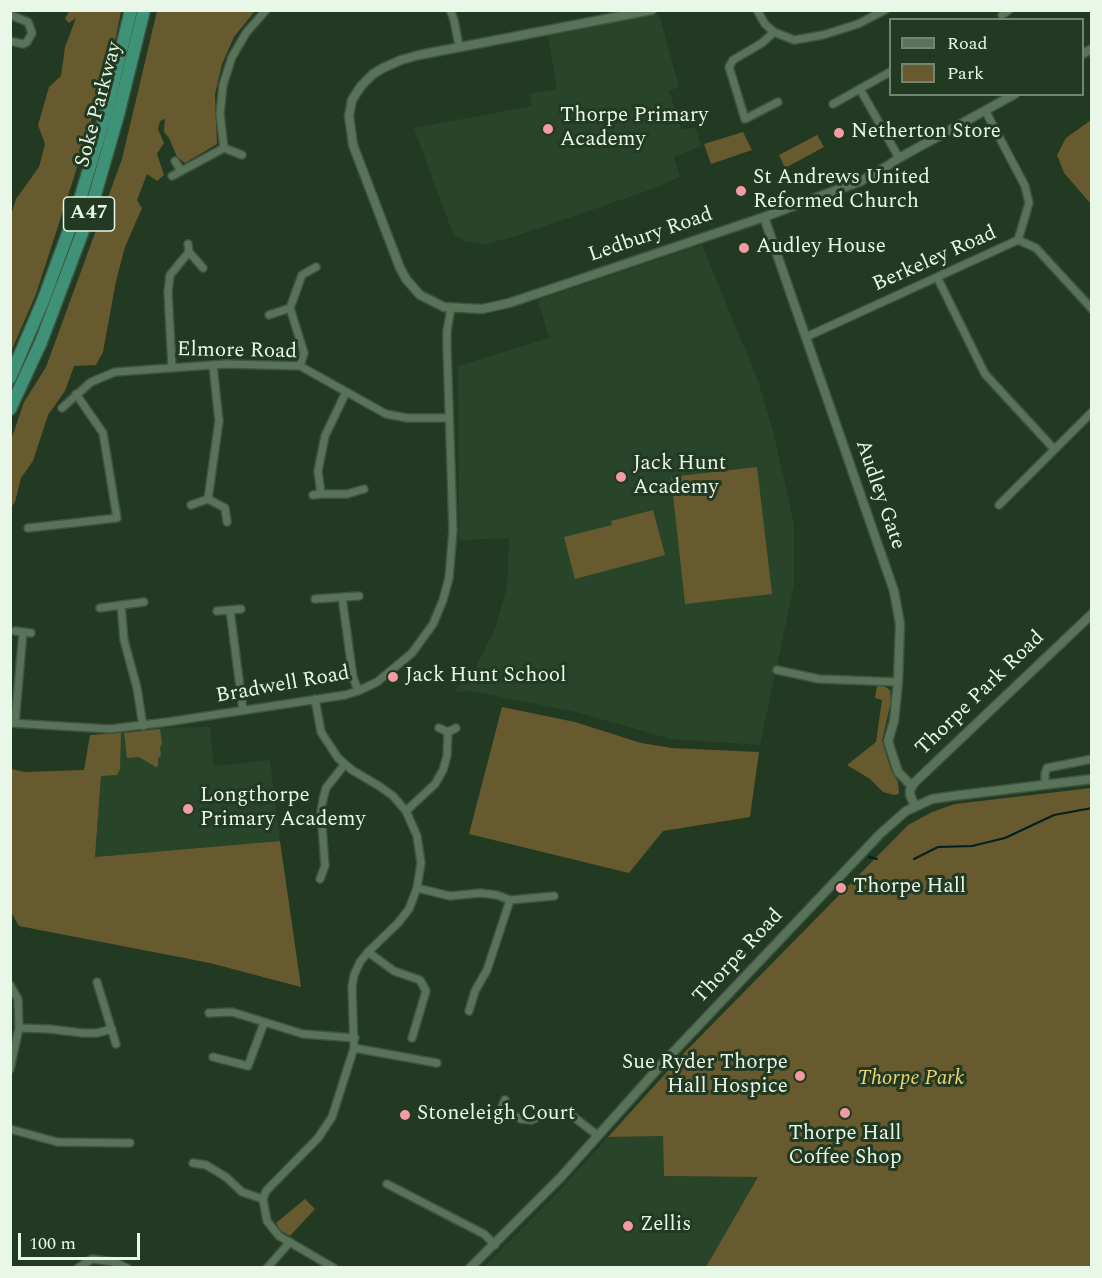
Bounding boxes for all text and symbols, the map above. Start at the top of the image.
legend [889,18,1084,96]
text: Road [947,30,988,57]
street label: Soke Parkway [71,39,129,171]
text: Park [947,60,984,87]
place label: Thorpe Primary Academy [560,104,708,154]
place label: Netherton Store [851,120,1001,146]
marker: Thorpe Primary Academy [541,122,555,136]
marker: Netherton Store [832,126,846,140]
place label: St Andrews United Reformed Church [753,166,930,216]
marker: St Andrews United Reformed Church [734,184,748,198]
road number: A47 [64,197,115,231]
street label: Ledbury Road [586,203,716,269]
street label: Berkeley Road [869,221,1001,299]
place label: Audley House [756,235,886,261]
marker: Audley House [737,241,751,255]
street label: Elmore Road [177,338,297,366]
street label: Audley Gate [848,437,910,553]
place label: Jack Hunt Academy [633,452,726,502]
marker: Jack Hunt Academy [614,470,628,484]
street label: Thorpe Park Road [911,626,1051,762]
street label: Bradwell Road [214,662,352,710]
place label: Jack Hunt School [405,664,566,690]
marker: Jack Hunt School [386,670,400,684]
place label: Longthorpe Primary Academy [200,784,365,834]
marker: Longthorpe Primary Academy [181,802,195,816]
place label: Thorpe Hall [853,875,966,901]
marker: Thorpe Hall [834,881,848,895]
street label: Thorpe Road [689,904,789,1010]
place label: Sue Ryder Thorpe Hall Hospice [622,1051,788,1101]
park label: Thorpe Park [858,1067,964,1093]
marker: Sue Ryder Thorpe Hall Hospice [793,1069,807,1083]
place label: Stoneleigh Court [417,1102,575,1128]
marker: Thorpe Hall Coffee Shop [838,1106,852,1120]
marker: Stoneleigh Court [398,1108,412,1122]
place label: Thorpe Hall Coffee Shop [788,1122,902,1172]
place label: Zellis [640,1213,691,1239]
marker: Zellis [621,1219,635,1233]
scale bar [21,1221,142,1259]
text: 100 m [29,1230,76,1257]

